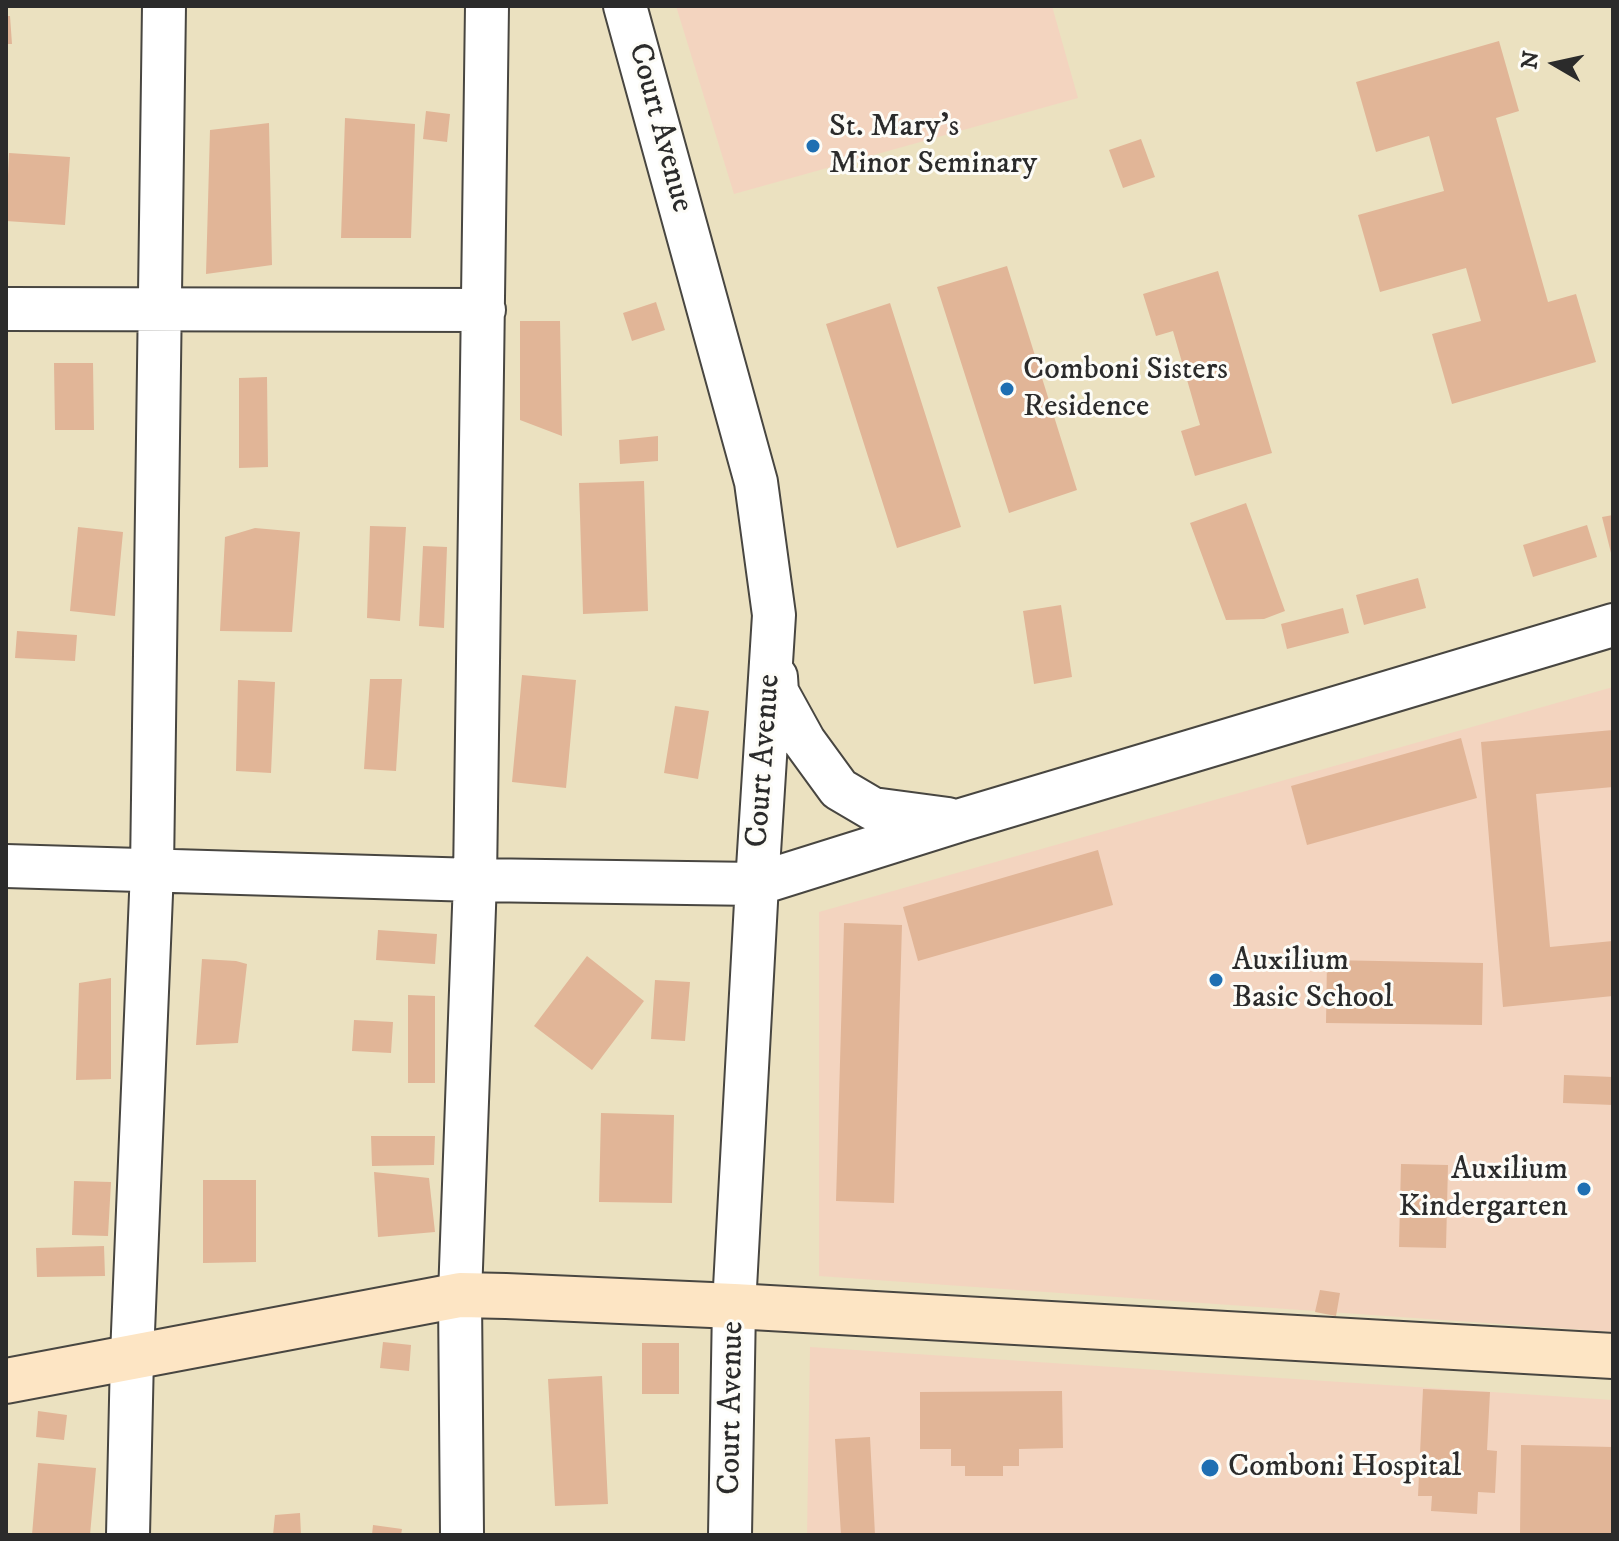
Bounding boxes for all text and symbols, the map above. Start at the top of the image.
north arrow [1515,24,1595,104]
street label: Court Avenue [618,39,700,217]
text: N [1516,49,1546,71]
place label: St. Mary's Minor Seminary [829,109,1037,184]
marker: St. Mary's Minor Seminary [804,137,822,155]
place label: Comboni Sisters Residence [1023,352,1228,427]
marker: Comboni Sisters Residence [998,380,1016,398]
street label: Court Avenue [740,673,790,849]
place label: Auxilium Basic School [1232,943,1393,1018]
marker: Auxilium Basic School [1207,971,1225,989]
place label: Auxilium Kindergarten [1398,1152,1568,1227]
marker: Auxilium Kindergarten [1575,1180,1593,1198]
street label: Court Avenue [712,1321,754,1495]
place label: Comboni Hospital [1228,1449,1461,1487]
marker: Comboni Hospital [1199,1457,1221,1479]

